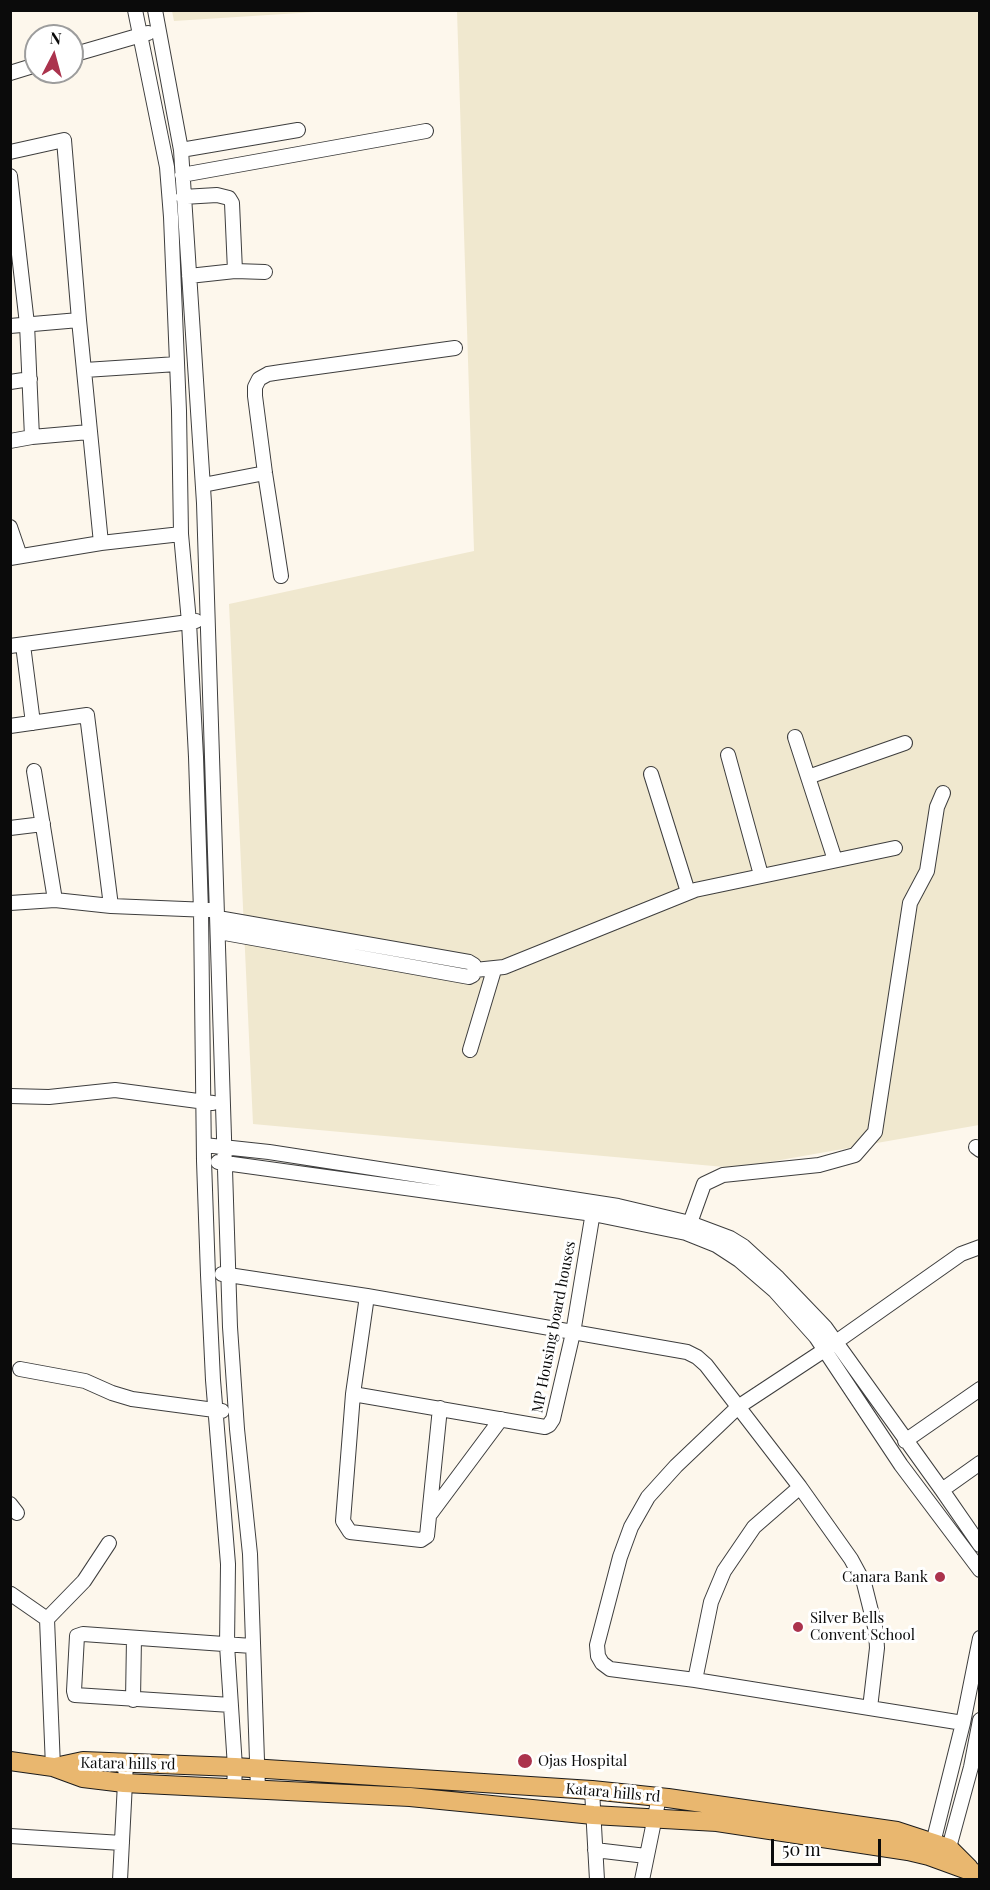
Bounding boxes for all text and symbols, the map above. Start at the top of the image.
north arrow [24,24,84,84]
text: N [49,27,63,49]
street label: MP Housing board houses [528,1239,580,1415]
place label: Canara Bank [842,1568,928,1586]
marker: Canara Bank [933,1570,947,1584]
place label: Silver Bells Convent School [810,1609,915,1644]
marker: Silver Bells Convent School [791,1620,805,1634]
marker: Ojas Hospital [516,1752,534,1770]
place label: Ojas Hospital [538,1752,627,1770]
street label: Katara hills rd [80,1754,176,1774]
street label: Katara hills rd [565,1780,661,1806]
scale bar [774,1827,884,1865]
text: 50 m [782,1837,821,1861]

